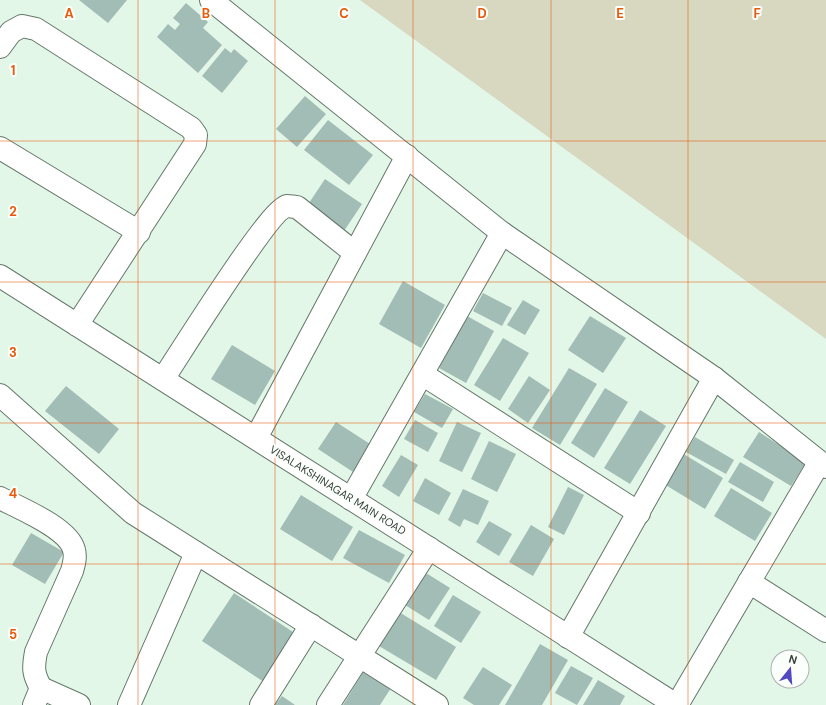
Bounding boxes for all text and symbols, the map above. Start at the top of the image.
text: A [64,5,74,22]
text: B [202,5,210,22]
text: C [339,5,349,22]
text: D [477,5,487,22]
text: E [616,5,624,22]
text: F [753,5,761,22]
text: 1 [11,62,15,79]
text: 2 [9,203,17,220]
text: 3 [9,344,17,361]
street label: VISALAKSHINAGAR MAIN ROAD [267,442,409,538]
text: 4 [9,485,17,502]
text: 5 [9,626,17,643]
north arrow [770,649,810,689]
text: N [787,652,799,667]

